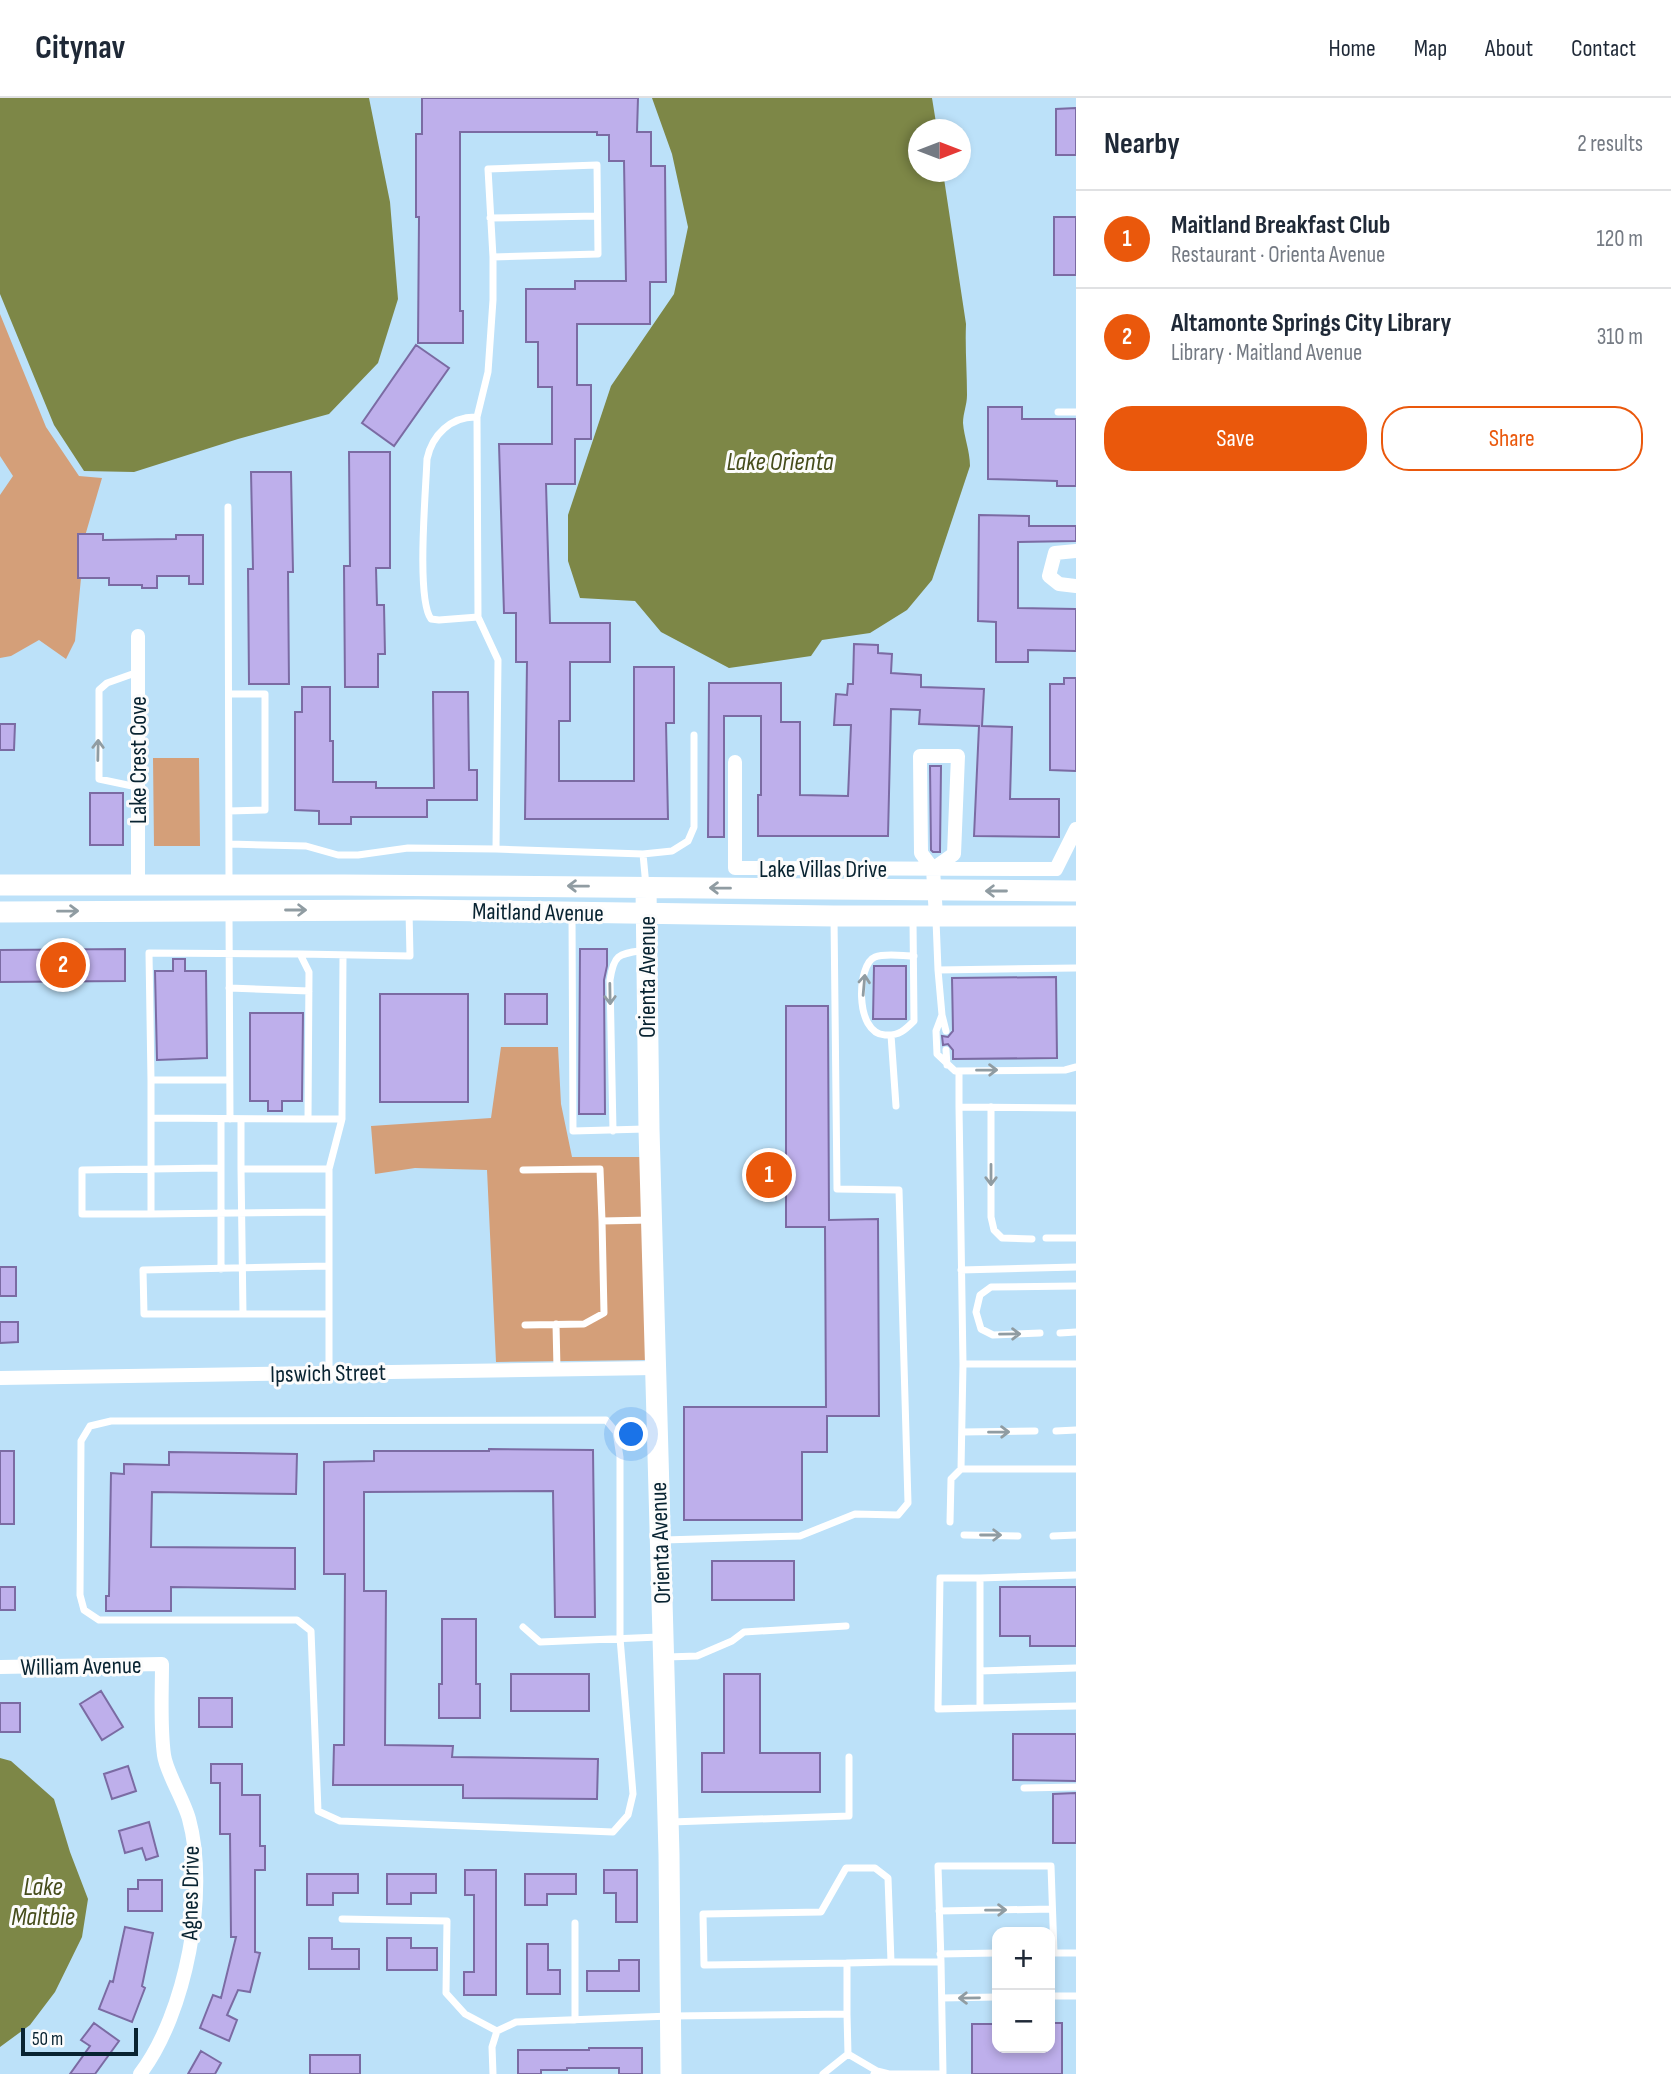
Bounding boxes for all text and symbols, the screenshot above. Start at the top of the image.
text: Citynav [35,28,125,68]
text: Home [1328,34,1376,63]
text: Map [1414,34,1447,63]
text: About [1485,34,1533,63]
text: Contact [1571,34,1636,63]
north arrow [908,119,971,182]
text: Nearby [1104,126,1180,162]
text: 2 results [1577,130,1643,158]
text: Maitland Breakfast Club [1171,210,1390,241]
text: 1 [1122,225,1132,253]
text: 120 m [1597,225,1643,253]
text: Restaurant · Orienta Avenue [1171,241,1385,269]
text: Altamonte Springs City Library [1171,308,1451,339]
text: 2 [1122,323,1132,351]
text: 310 m [1597,323,1643,351]
text: Library · Maitland Avenue [1171,339,1362,367]
button: Save [1104,406,1367,471]
button: Share [1381,406,1643,471]
water label: Lake Orienta [726,447,834,478]
street label: Lake Crest Cove [124,696,153,824]
one-way arrow [91,739,105,762]
street label: Lake Villas Drive [759,855,887,884]
one-way arrow [567,879,590,893]
one-way arrow [708,881,731,895]
one-way arrow [985,884,1008,898]
street label: Maitland Avenue [472,897,604,928]
one-way arrow [284,903,307,917]
one-way arrow [56,904,79,918]
street label: Orienta Avenue [633,916,662,1038]
pin: 2 [40,939,86,991]
one-way arrow [858,975,871,997]
one-way arrow [604,982,617,1005]
one-way arrow [975,1063,998,1077]
pin: 1 [746,1149,792,1201]
one-way arrow [984,1163,998,1186]
one-way arrow [998,1328,1021,1341]
street label: Ipswich Street [270,1358,386,1389]
your location [614,1417,648,1451]
one-way arrow [987,1425,1010,1438]
street label: Orienta Avenue [644,1481,677,1605]
one-way arrow [979,1528,1002,1542]
street label: William Avenue [20,1651,142,1682]
street label: Agnes Drive [175,1846,206,1941]
water label: Lake Maltbie [11,1872,75,1933]
one-way arrow [984,1903,1007,1917]
map controls [992,1927,1055,2053]
button: + [992,1927,1055,1990]
button: − [992,1990,1055,2053]
one-way arrow [958,1991,981,2004]
scale bar [21,2025,138,2057]
text: 50 m [32,2028,63,2051]

